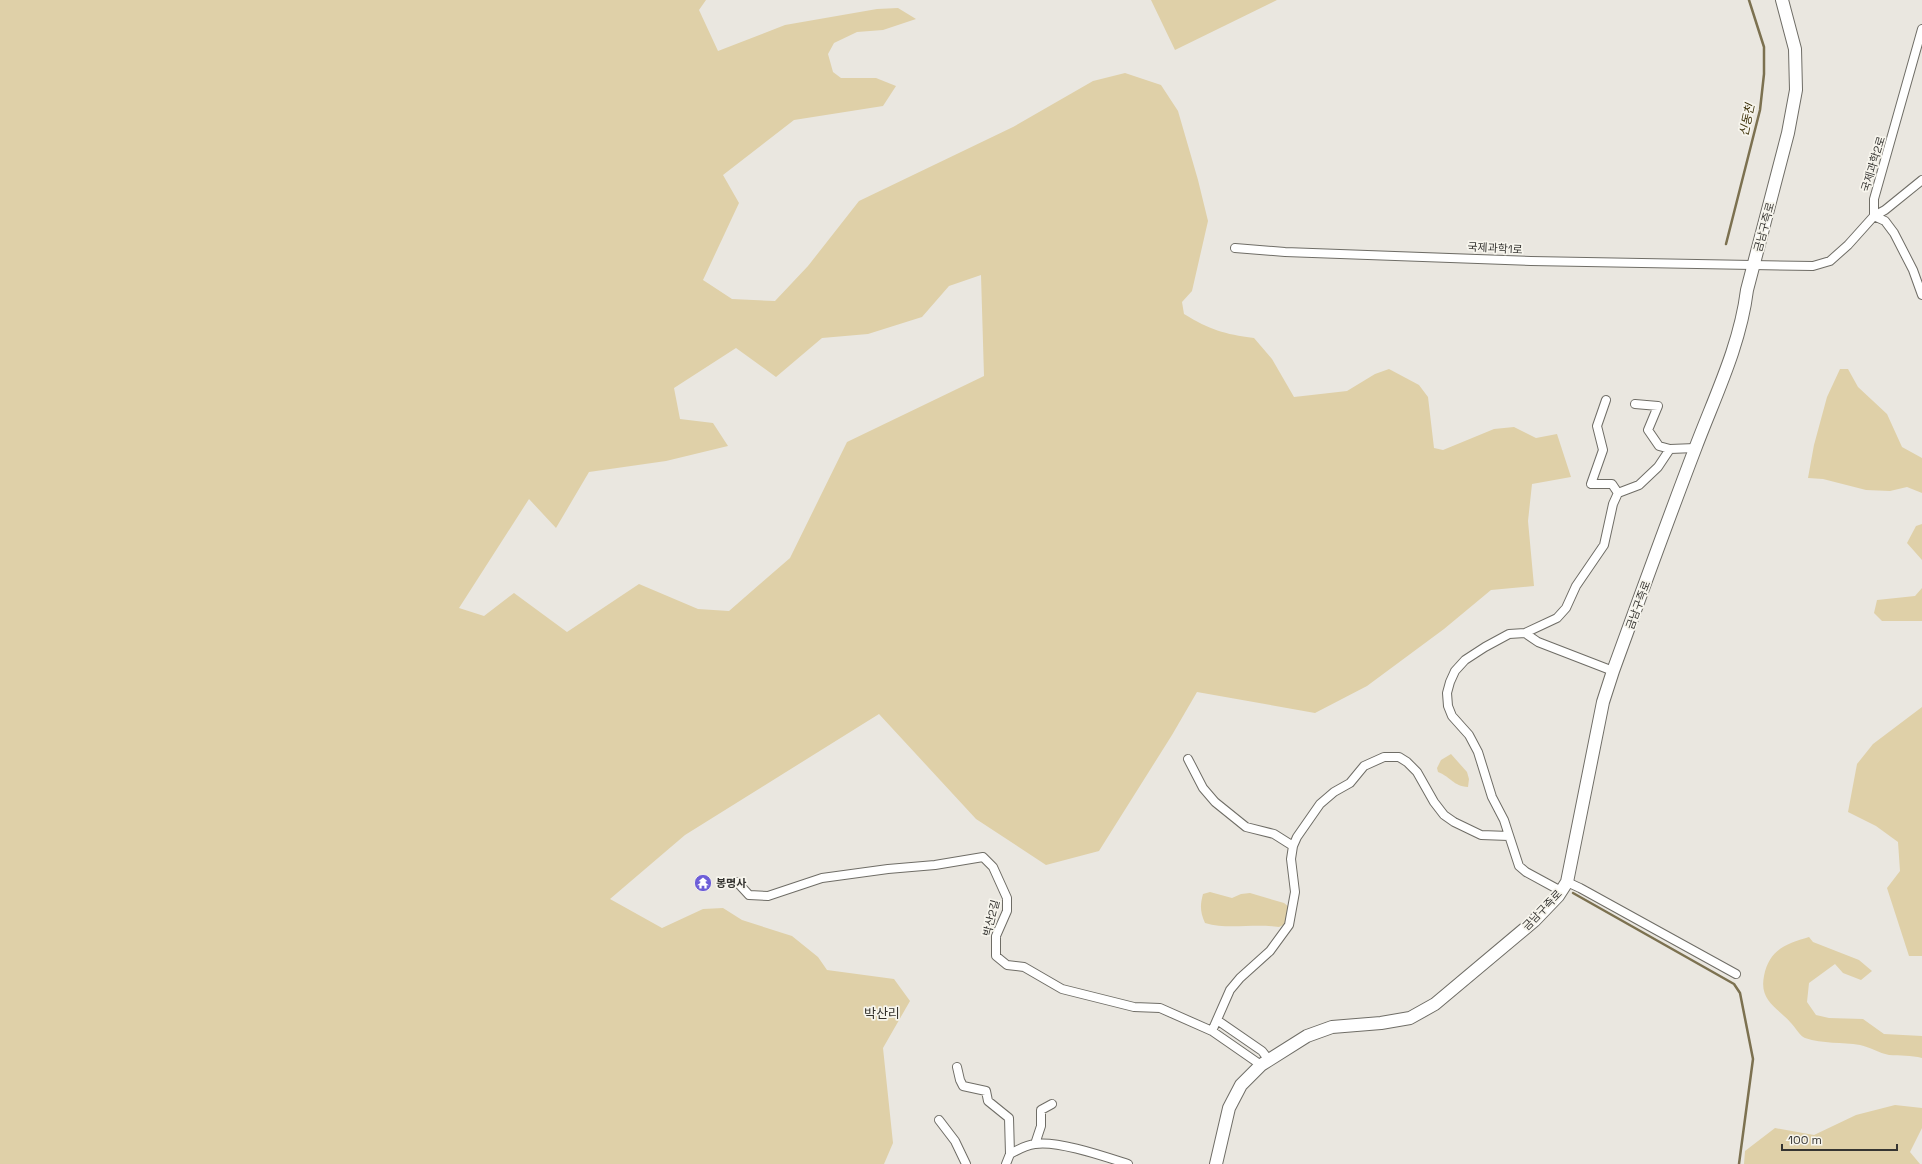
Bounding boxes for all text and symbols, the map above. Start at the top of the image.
water label: 신동천 [1736,100,1759,138]
street label: 국제과학2로 [1858,135,1888,193]
street label: 금남구즉로 [1751,201,1777,253]
street label: 국제과학1로 [1467,240,1523,256]
street label: 금남구즉로 [1623,579,1653,631]
temple icon: 봉명사 [693,873,713,893]
place label: 봉명사 [716,876,746,890]
street label: 금남구즉로 [1519,887,1565,933]
street label: 박산2길 [980,898,1002,938]
district label: 박산리 [864,1005,900,1022]
scale bar [1782,1126,1897,1152]
text: 100 m [1788,1132,1822,1148]

